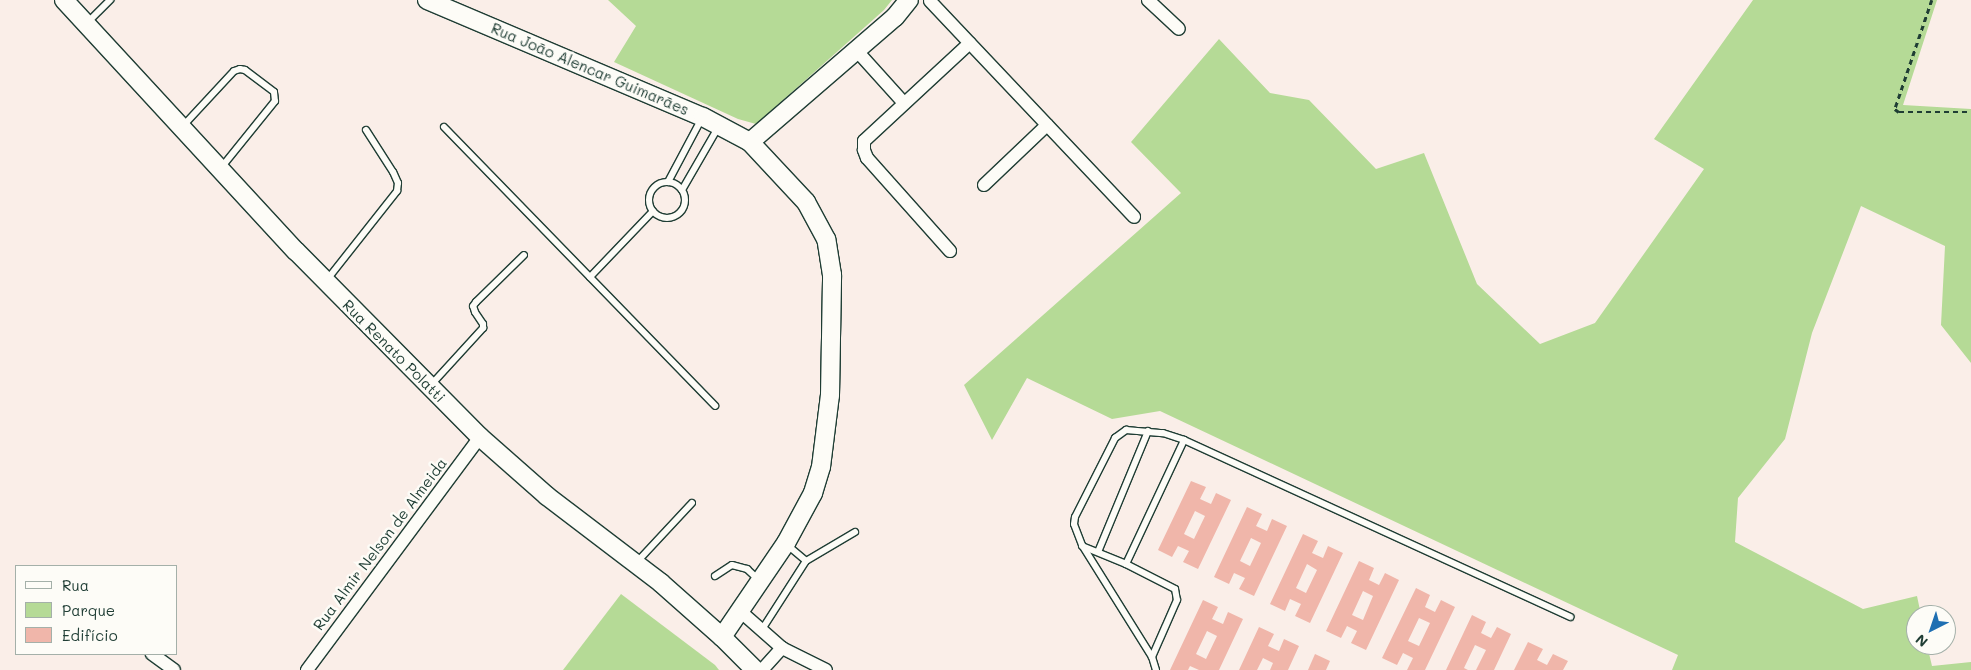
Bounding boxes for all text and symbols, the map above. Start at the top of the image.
street label: Rua João Alencar Guimarães [488,19,692,119]
street label: Rua Renato Polatti [339,296,449,406]
street label: Rua Almir Nelson de Almeida [309,454,451,634]
legend [15,565,178,655]
text: Rua [62,575,89,595]
text: Parque [62,600,115,620]
north arrow [1906,605,1956,655]
text: Edifício [62,625,118,645]
text: N [1911,630,1932,652]

